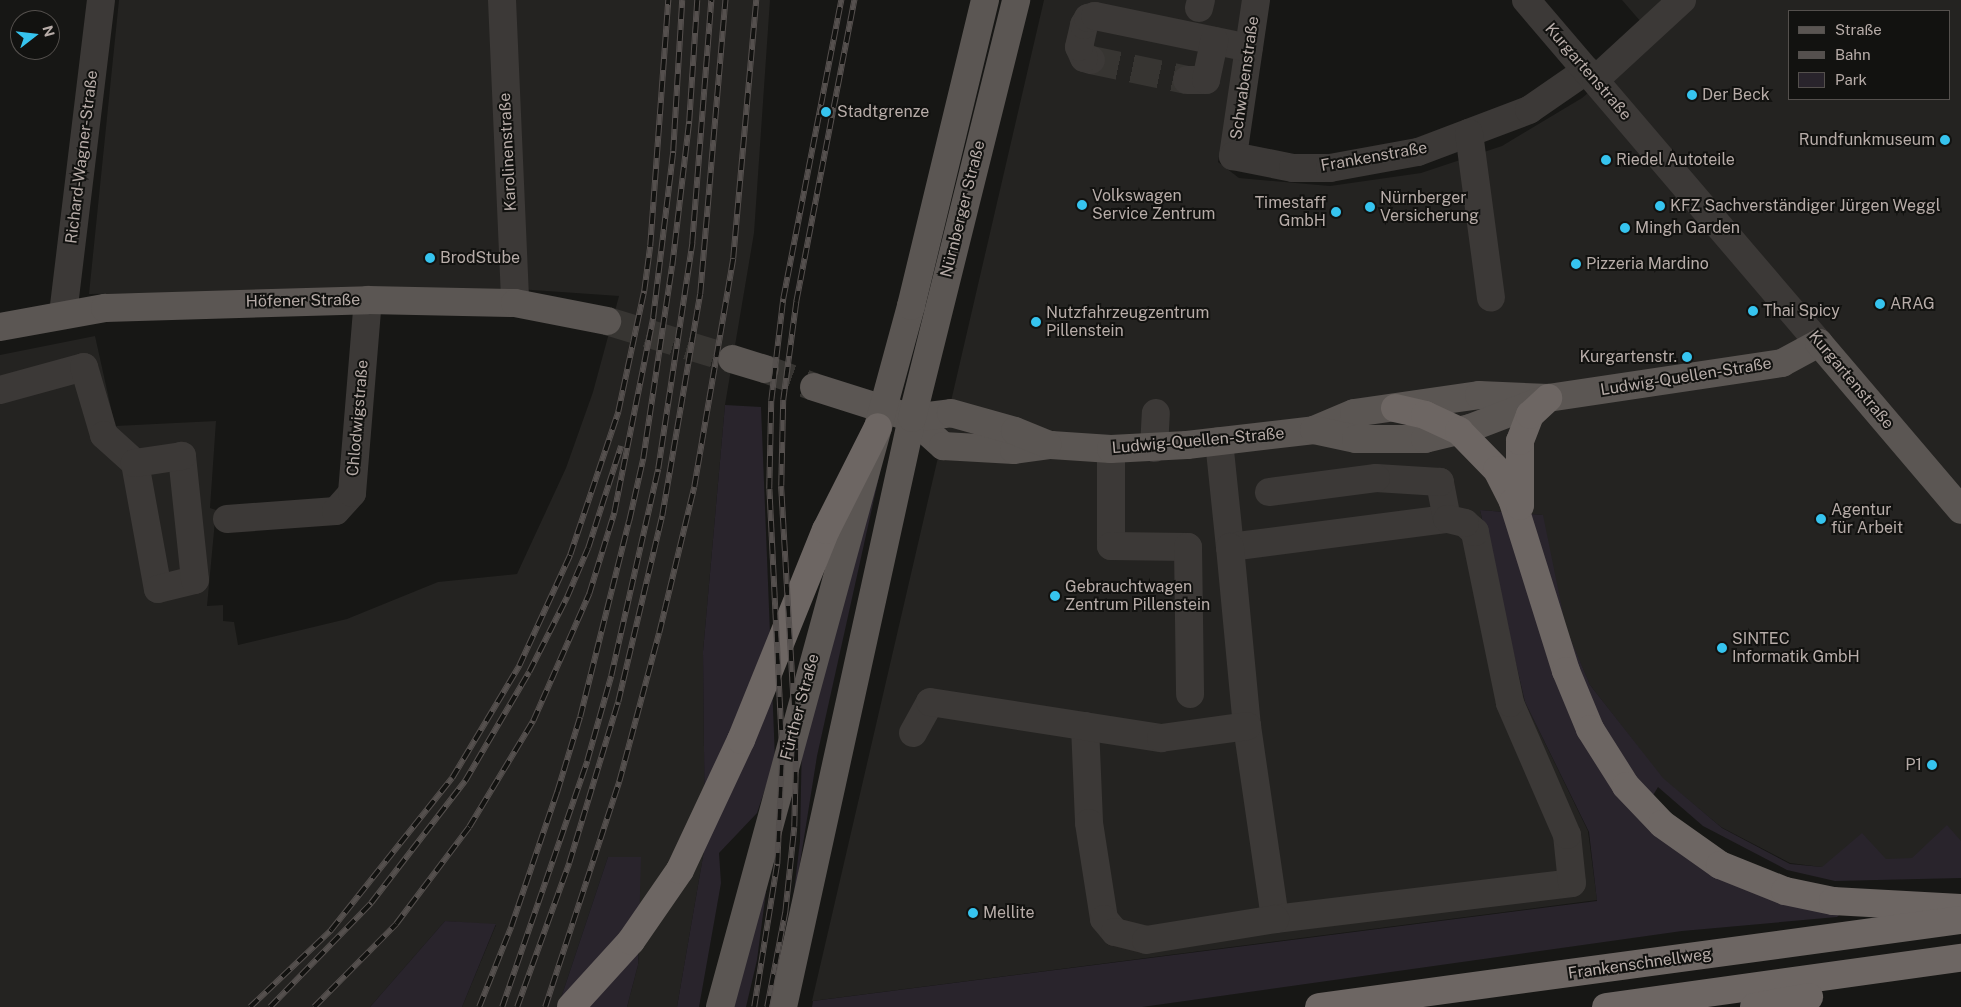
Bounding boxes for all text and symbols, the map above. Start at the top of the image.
north arrow [10,10,60,60]
legend [1788,10,1951,100]
street label: Schwabenstraße [1227,15,1263,141]
street label: Kurgartenstraße [1541,20,1635,124]
text: Straße [1835,21,1882,38]
text: N [39,24,58,39]
text: Bahn [1835,46,1871,63]
street label: Richard-Wagner-Straße [62,69,102,245]
text: Park [1835,71,1867,88]
place label: Der Beck [1702,85,1770,105]
marker: Der Beck [1686,89,1698,101]
street label: Karolinenstraße [495,92,521,212]
place label: Stadtgrenze [837,102,929,122]
marker: Stadtgrenze [819,105,833,119]
place label: Rundfunkmuseum [1799,130,1935,150]
marker: Rundfunkmuseum [1939,134,1951,146]
street label: Frankenstraße [1319,138,1429,176]
street label: Nürnberger Straße [937,139,989,279]
place label: Riedel Autoteile [1616,150,1735,170]
marker: Riedel Autoteile [1600,154,1612,166]
place label: Volkswagen Service Zentrum [1092,186,1215,224]
place label: Nürnberger Versicherung [1380,188,1479,226]
place label: Timestaff GmbH [1255,193,1326,231]
place label: KFZ Sachverständiger Jürgen Weggl [1670,196,1941,216]
marker: Volkswagen Service Zentrum [1076,199,1088,211]
marker: KFZ Sachverständiger Jürgen Weggl [1654,200,1666,212]
marker: Nürnberger Versicherung [1364,201,1376,213]
marker: Timestaff GmbH [1330,206,1342,218]
place label: Mingh Garden [1635,218,1740,238]
marker: Mingh Garden [1619,222,1631,234]
place label: BrodStube [440,248,520,268]
marker: BrodStube [424,252,436,264]
place label: Pizzeria Mardino [1586,254,1709,274]
marker: Pizzeria Mardino [1570,258,1582,270]
street label: Höfener Straße [246,290,360,312]
place label: ARAG [1890,294,1935,314]
marker: ARAG [1874,298,1886,310]
place label: Thai Spicy [1763,301,1840,321]
place label: Nutzfahrzeugzentrum Pillenstein [1046,303,1209,341]
marker: Thai Spicy [1747,305,1759,317]
marker: Nutzfahrzeugzentrum Pillenstein [1030,316,1042,328]
street label: Kurgartenstraße [1804,327,1898,433]
place label: Kurgartenstr. [1580,347,1677,367]
marker: Kurgartenstr. [1681,351,1693,363]
street label: Ludwig-Quellen-Straße [1599,354,1773,400]
street label: Chlodwigstraße [343,359,373,477]
street label: Ludwig-Quellen-Straße [1111,424,1285,458]
place label: Agentur für Arbeit [1831,500,1903,538]
marker: Agentur für Arbeit [1815,513,1827,525]
place label: Gebrauchtwagen Zentrum Pillenstein [1065,577,1210,615]
marker: Gebrauchtwagen Zentrum Pillenstein [1049,590,1061,602]
place label: SINTEC Informatik GmbH [1732,629,1860,667]
marker: SINTEC Informatik GmbH [1716,642,1728,654]
street label: Fürther Straße [777,652,823,762]
place label: P1 [1905,755,1922,775]
marker: P1 [1926,759,1938,771]
place label: Mellite [983,903,1035,923]
marker: Mellite [967,907,979,919]
street label: Frankenschnellweg [1567,944,1713,984]

